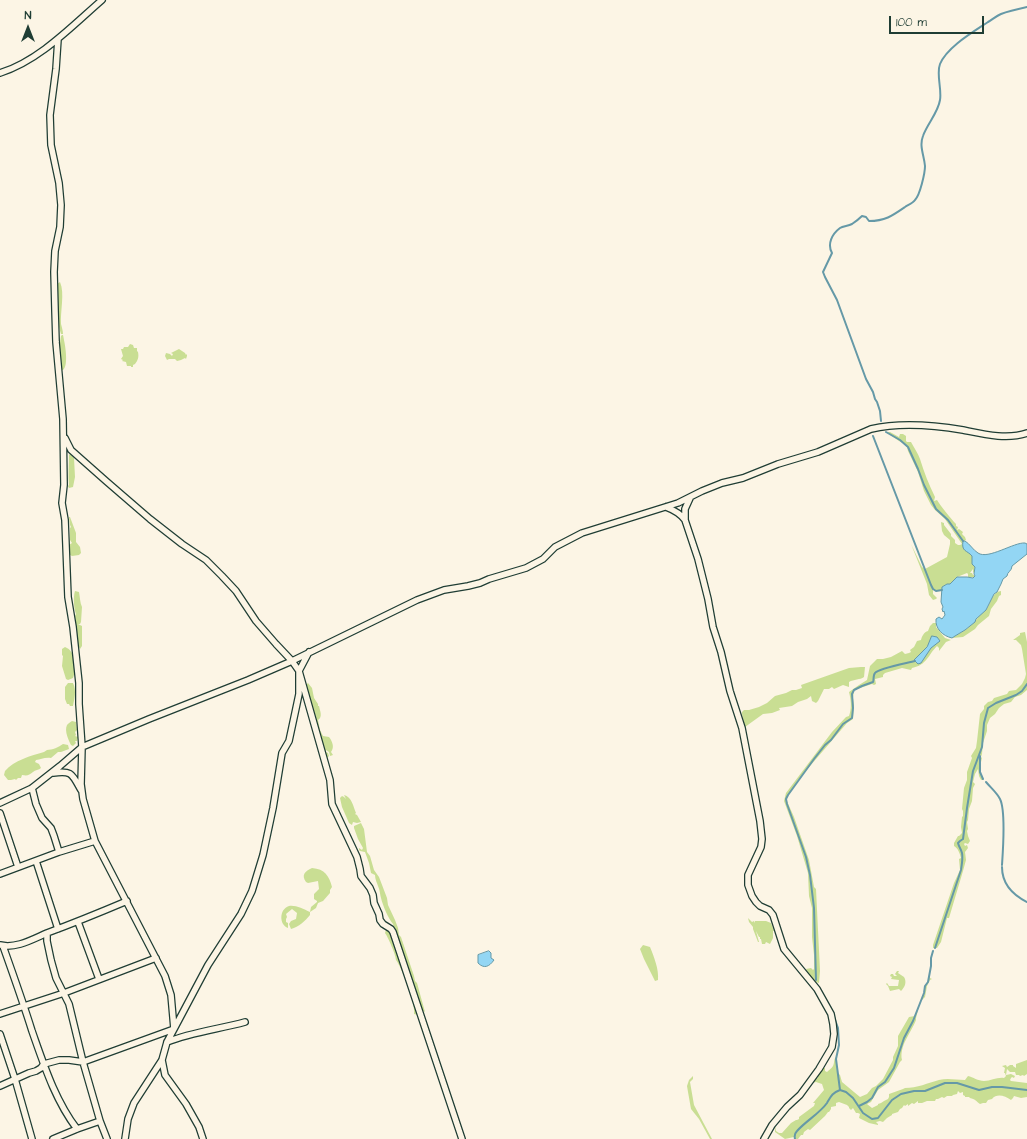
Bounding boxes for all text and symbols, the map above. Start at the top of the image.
north arrow [8,8,48,48]
text: N [25,8,31,23]
scale bar [891,8,986,34]
text: 100 m [896,14,927,31]

